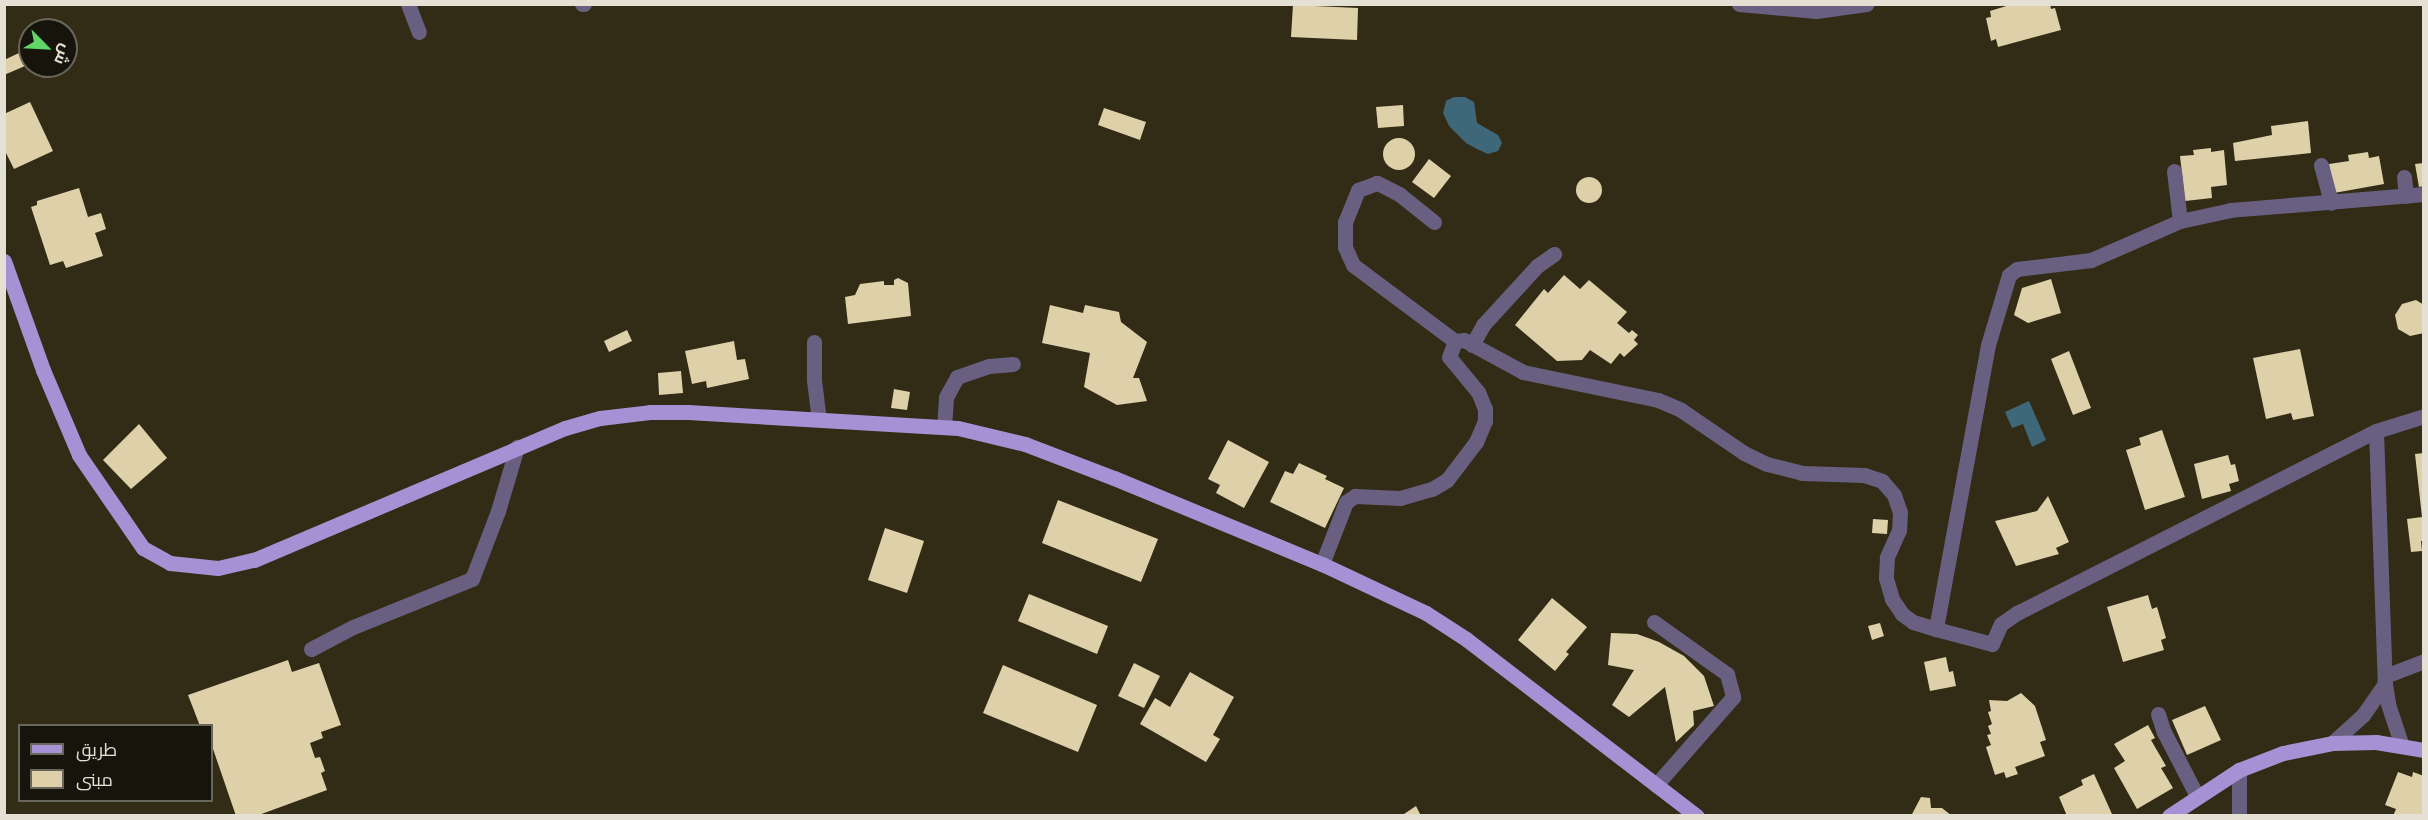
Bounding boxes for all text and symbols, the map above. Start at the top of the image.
north arrow [18,18,78,78]
text: ش [50,41,76,68]
legend [18,724,213,802]
text: طريق [76,739,117,760]
text: مبنى [76,769,113,790]

